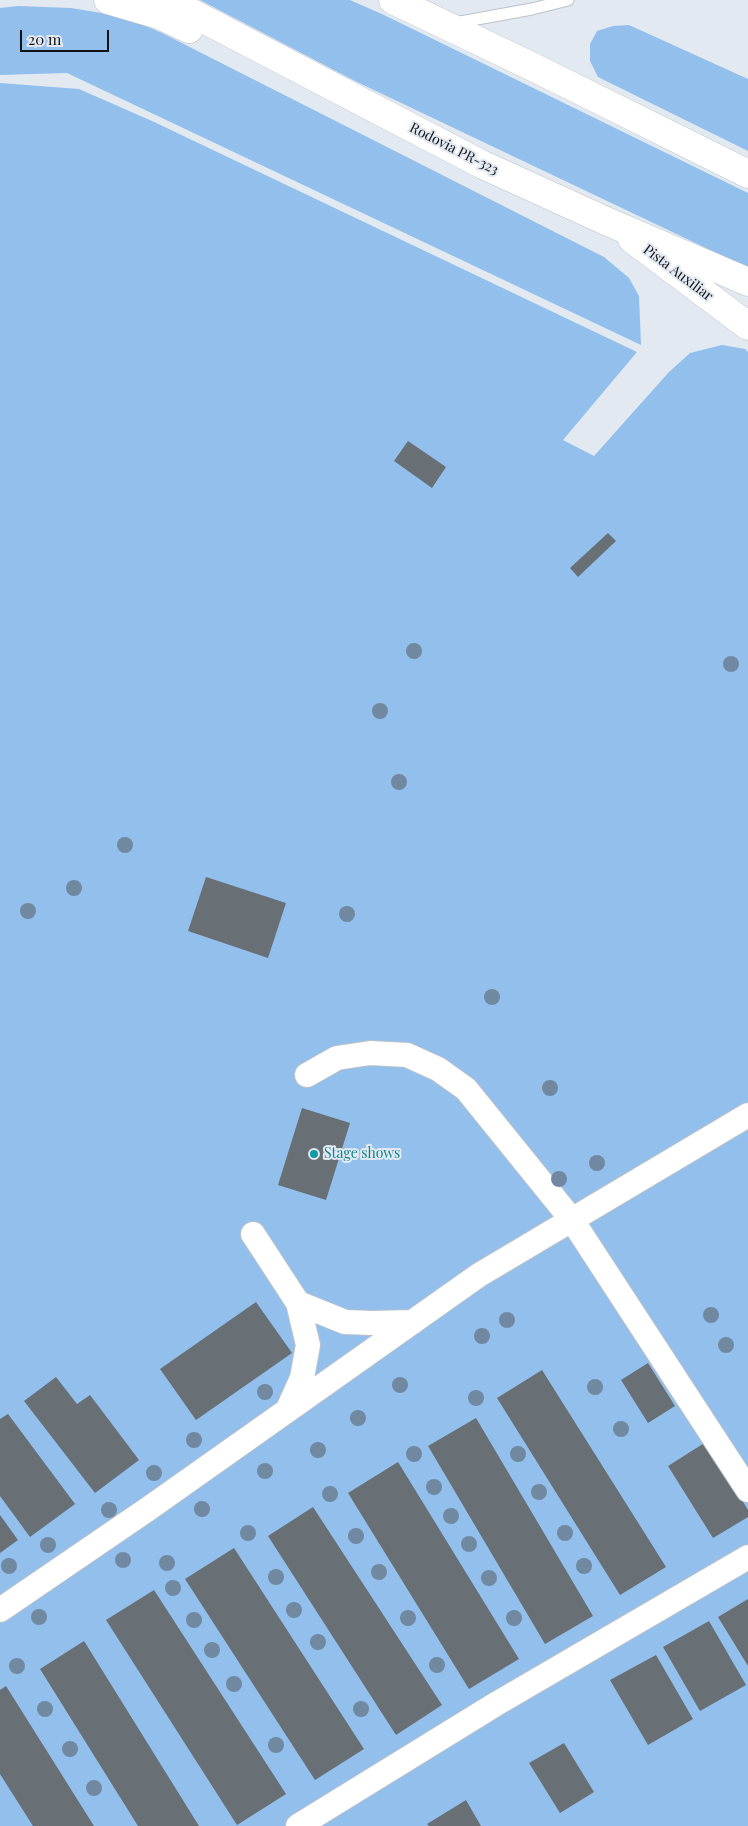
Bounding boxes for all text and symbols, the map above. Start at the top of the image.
scale bar [22,20,111,52]
text: 20 m [28,29,61,49]
street label: Rodovia PR-323 [407,119,501,179]
street label: Pista Auxiliar [640,241,716,305]
place label: Stage shows [324,1146,400,1162]
marker: Stage shows [308,1148,320,1160]

